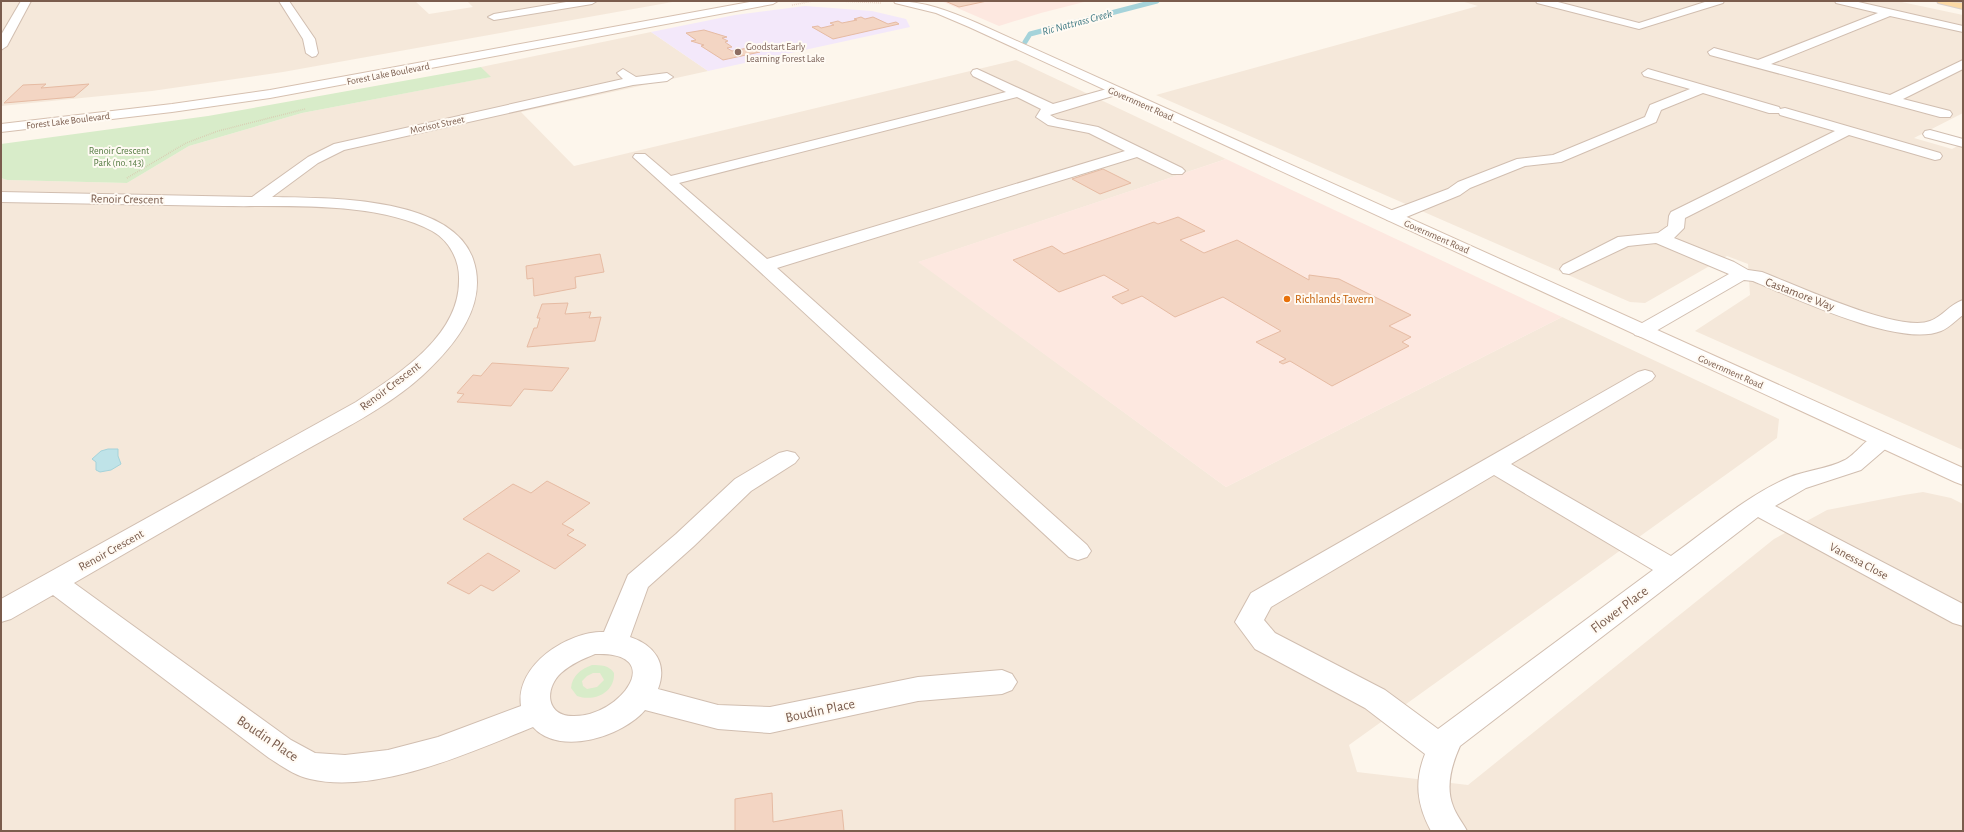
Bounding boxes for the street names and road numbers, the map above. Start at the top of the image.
street label: Forest Lake Boulevard [346,61,430,87]
street label: Government Road [1107,85,1175,123]
street label: Forest Lake Boulevard [26,111,110,131]
street label: Morisot Street [409,114,466,136]
street label: Renoir Crescent [91,192,164,206]
street label: Government Road [1403,218,1471,256]
street label: Castamore Way [1764,275,1836,314]
street label: Government Road [1697,353,1765,391]
street label: Renoir Crescent [357,359,423,413]
street label: Renoir Crescent [76,527,146,573]
street label: Vanessa Close [1828,541,1890,581]
street label: Flower Place [1588,584,1651,636]
street label: Boudin Place [784,697,856,725]
street label: Boudin Place [234,713,301,764]

